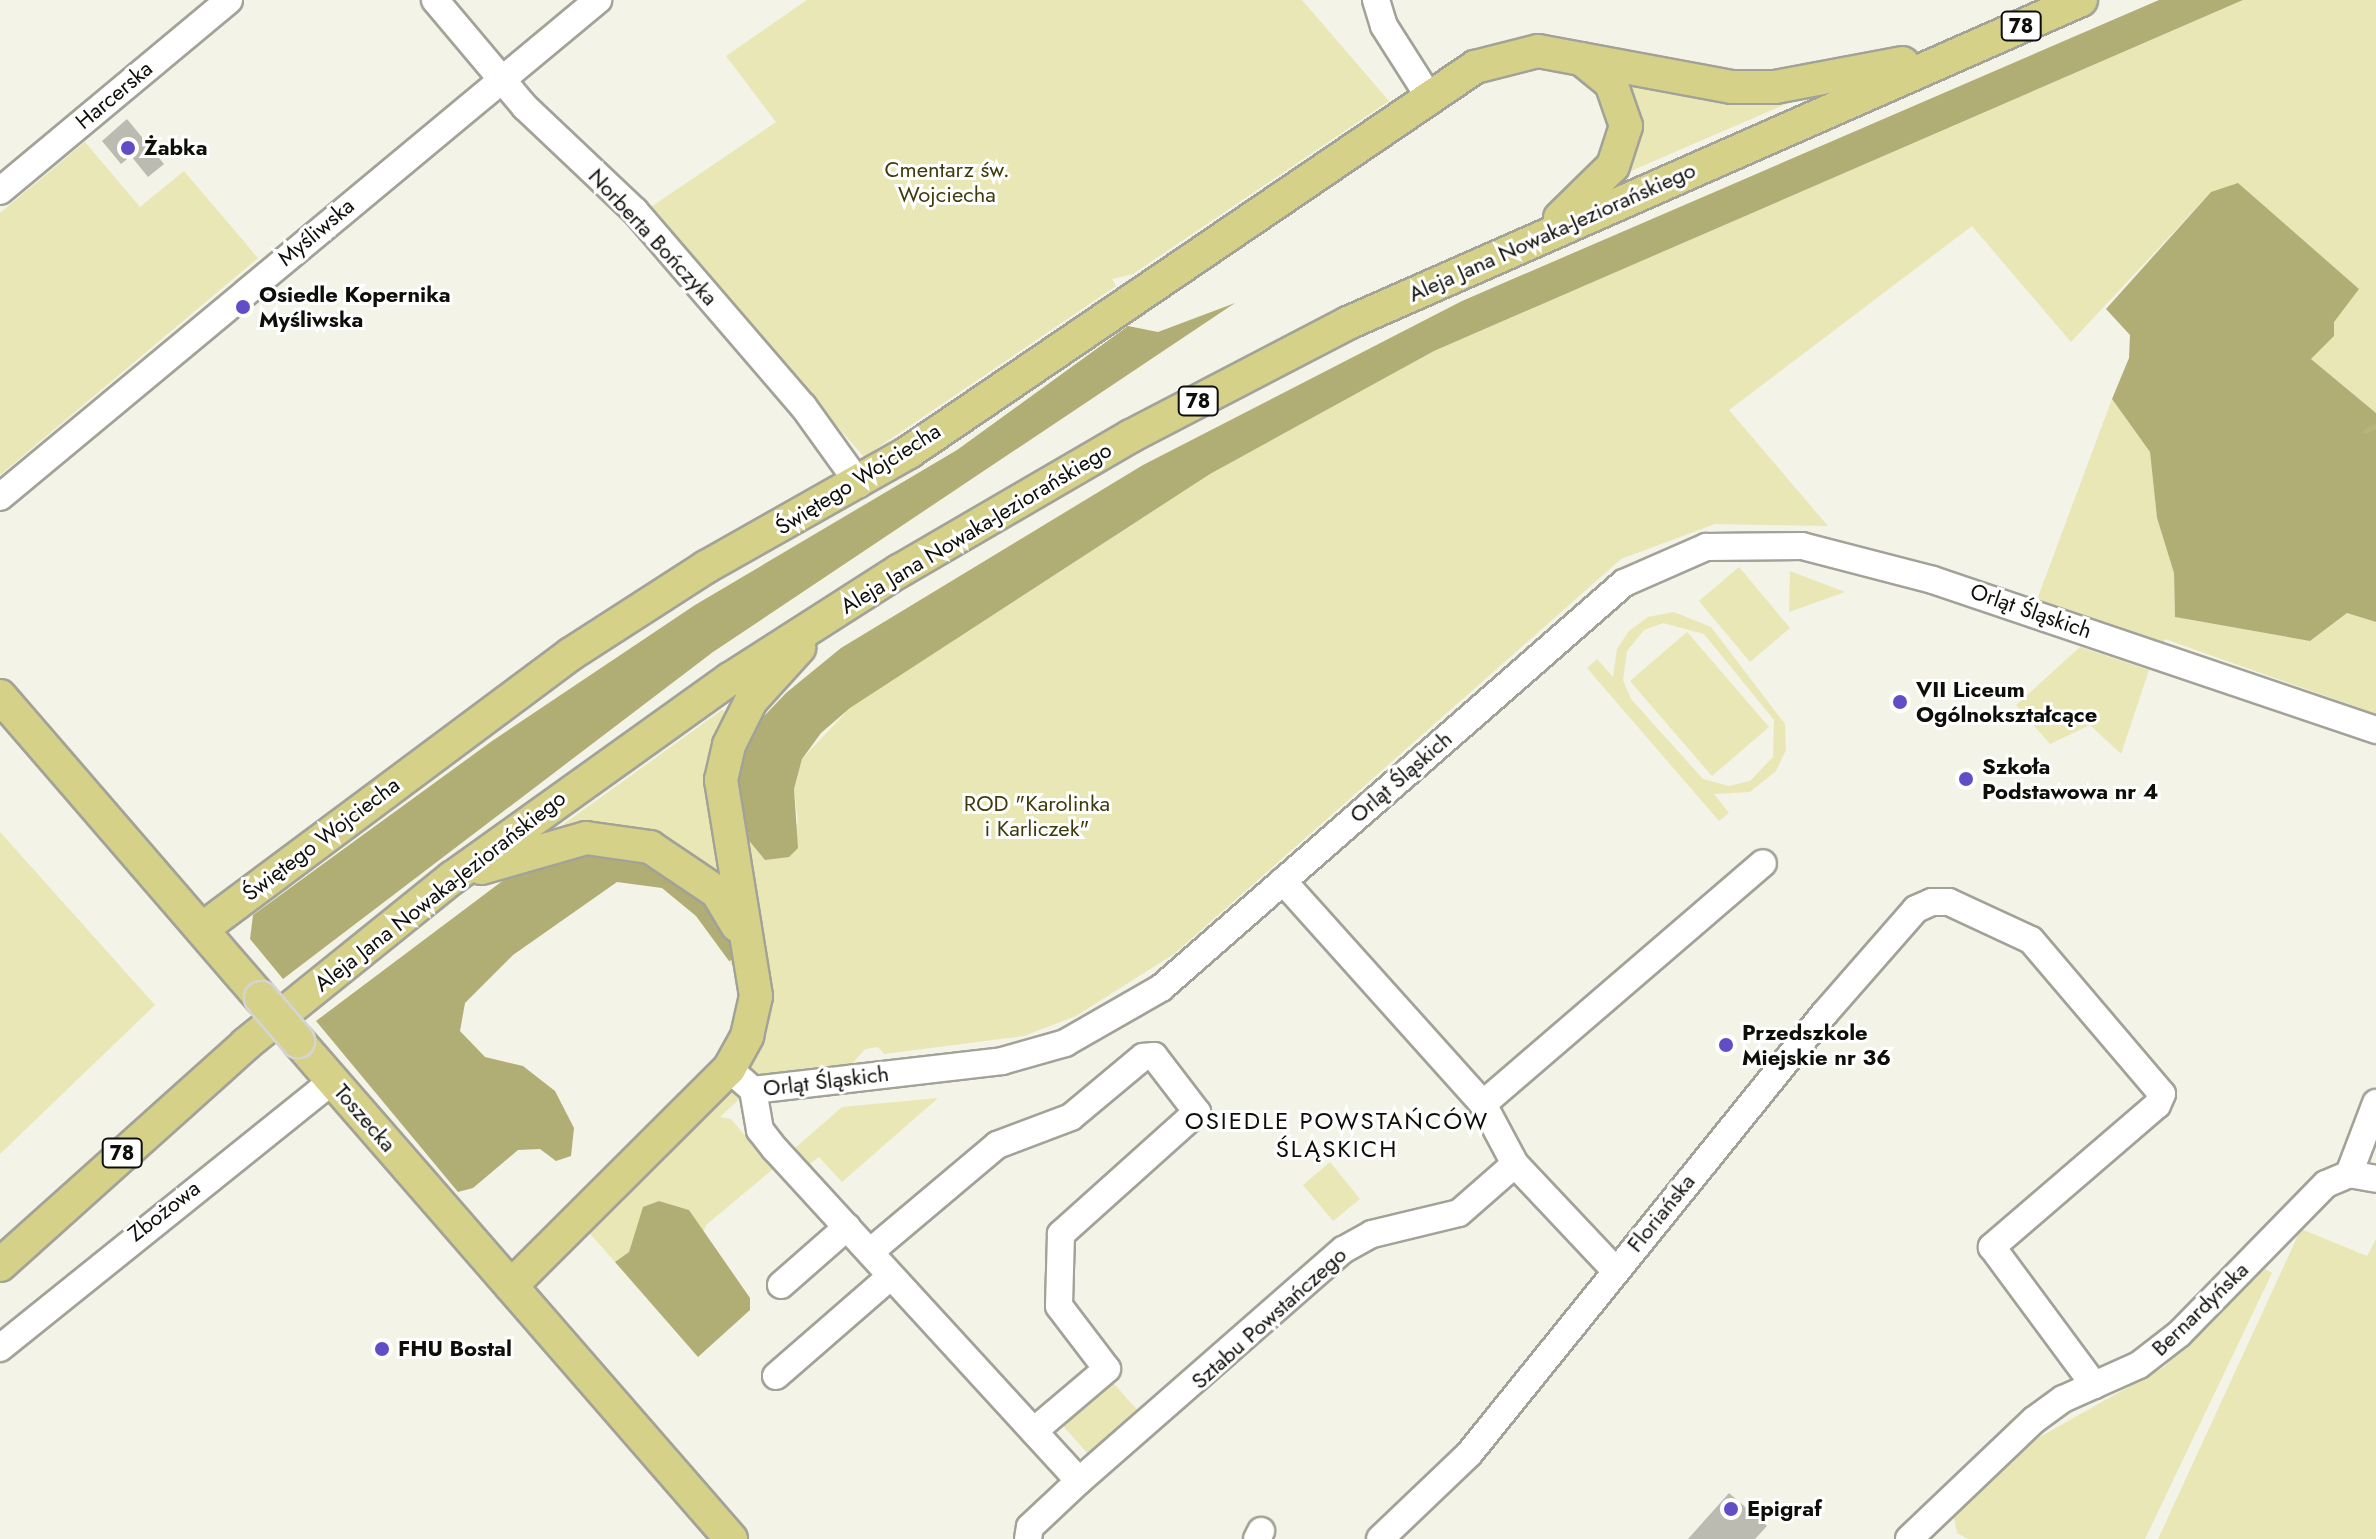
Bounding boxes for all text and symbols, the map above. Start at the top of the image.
road number: 78 [1999,10,2043,42]
street label: Harcerska [70,55,158,135]
place label: Żabka [144,135,208,161]
marker: Żabka [119,139,137,157]
park label: Cmentarz św. Wojciecha [884,156,1010,208]
street label: Aleja Jana Nowaka-Jeziorańskiego [1404,157,1700,307]
street label: Norberta Bończyka [583,163,723,311]
street label: Myśliwska [273,193,359,271]
place label: Osiedle Kopernika Myśliwska [259,281,451,332]
marker: Osiedle Kopernika Myśliwska [234,298,252,316]
road number: 78 [1176,385,1220,417]
street label: Świętego Wojciecha [771,418,945,540]
street label: Aleja Jana Nowaka-Jeziorańskiego [836,437,1116,619]
street label: Orląt Śląskich [1967,578,2095,644]
place label: VII Liceum Ogólnokształcące [1916,676,2097,728]
marker: VII Liceum Ogólnokształcące [1891,693,1909,711]
street label: Orląt Śląskich [1345,725,1457,829]
place label: Szkoła Podstawowa nr 4 [1982,753,2158,804]
marker: Szkoła Podstawowa nr 4 [1957,770,1975,788]
street label: Świętego Wojciecha [237,771,405,907]
street label: Aleja Jana Nowaka-Jeziorańskiego [309,785,571,997]
park label: ROD "Karolinka i Karliczek" [964,790,1110,842]
place label: Przedszkole Miejskie nr 36 [1742,1019,1891,1070]
marker: Przedszkole Miejskie nr 36 [1717,1036,1735,1054]
street label: Orląt Śląskich [762,1060,890,1102]
street label: Toszecka [329,1079,401,1157]
district label: OSIEDLE POWSTAŃCÓW ŚLĄSKICH [1185,1107,1489,1163]
road number: 78 [100,1137,144,1169]
street label: Floriańska [1622,1169,1700,1257]
street label: Zbożowa [123,1175,205,1247]
street label: Sztabu Powstańczego [1186,1242,1352,1394]
street label: Bernardyńska [2146,1257,2254,1361]
place label: FHU Bostal [398,1336,512,1362]
marker: FHU Bostal [373,1340,391,1358]
place label: Epigraf [1747,1496,1822,1522]
marker: Epigraf [1722,1500,1740,1518]

